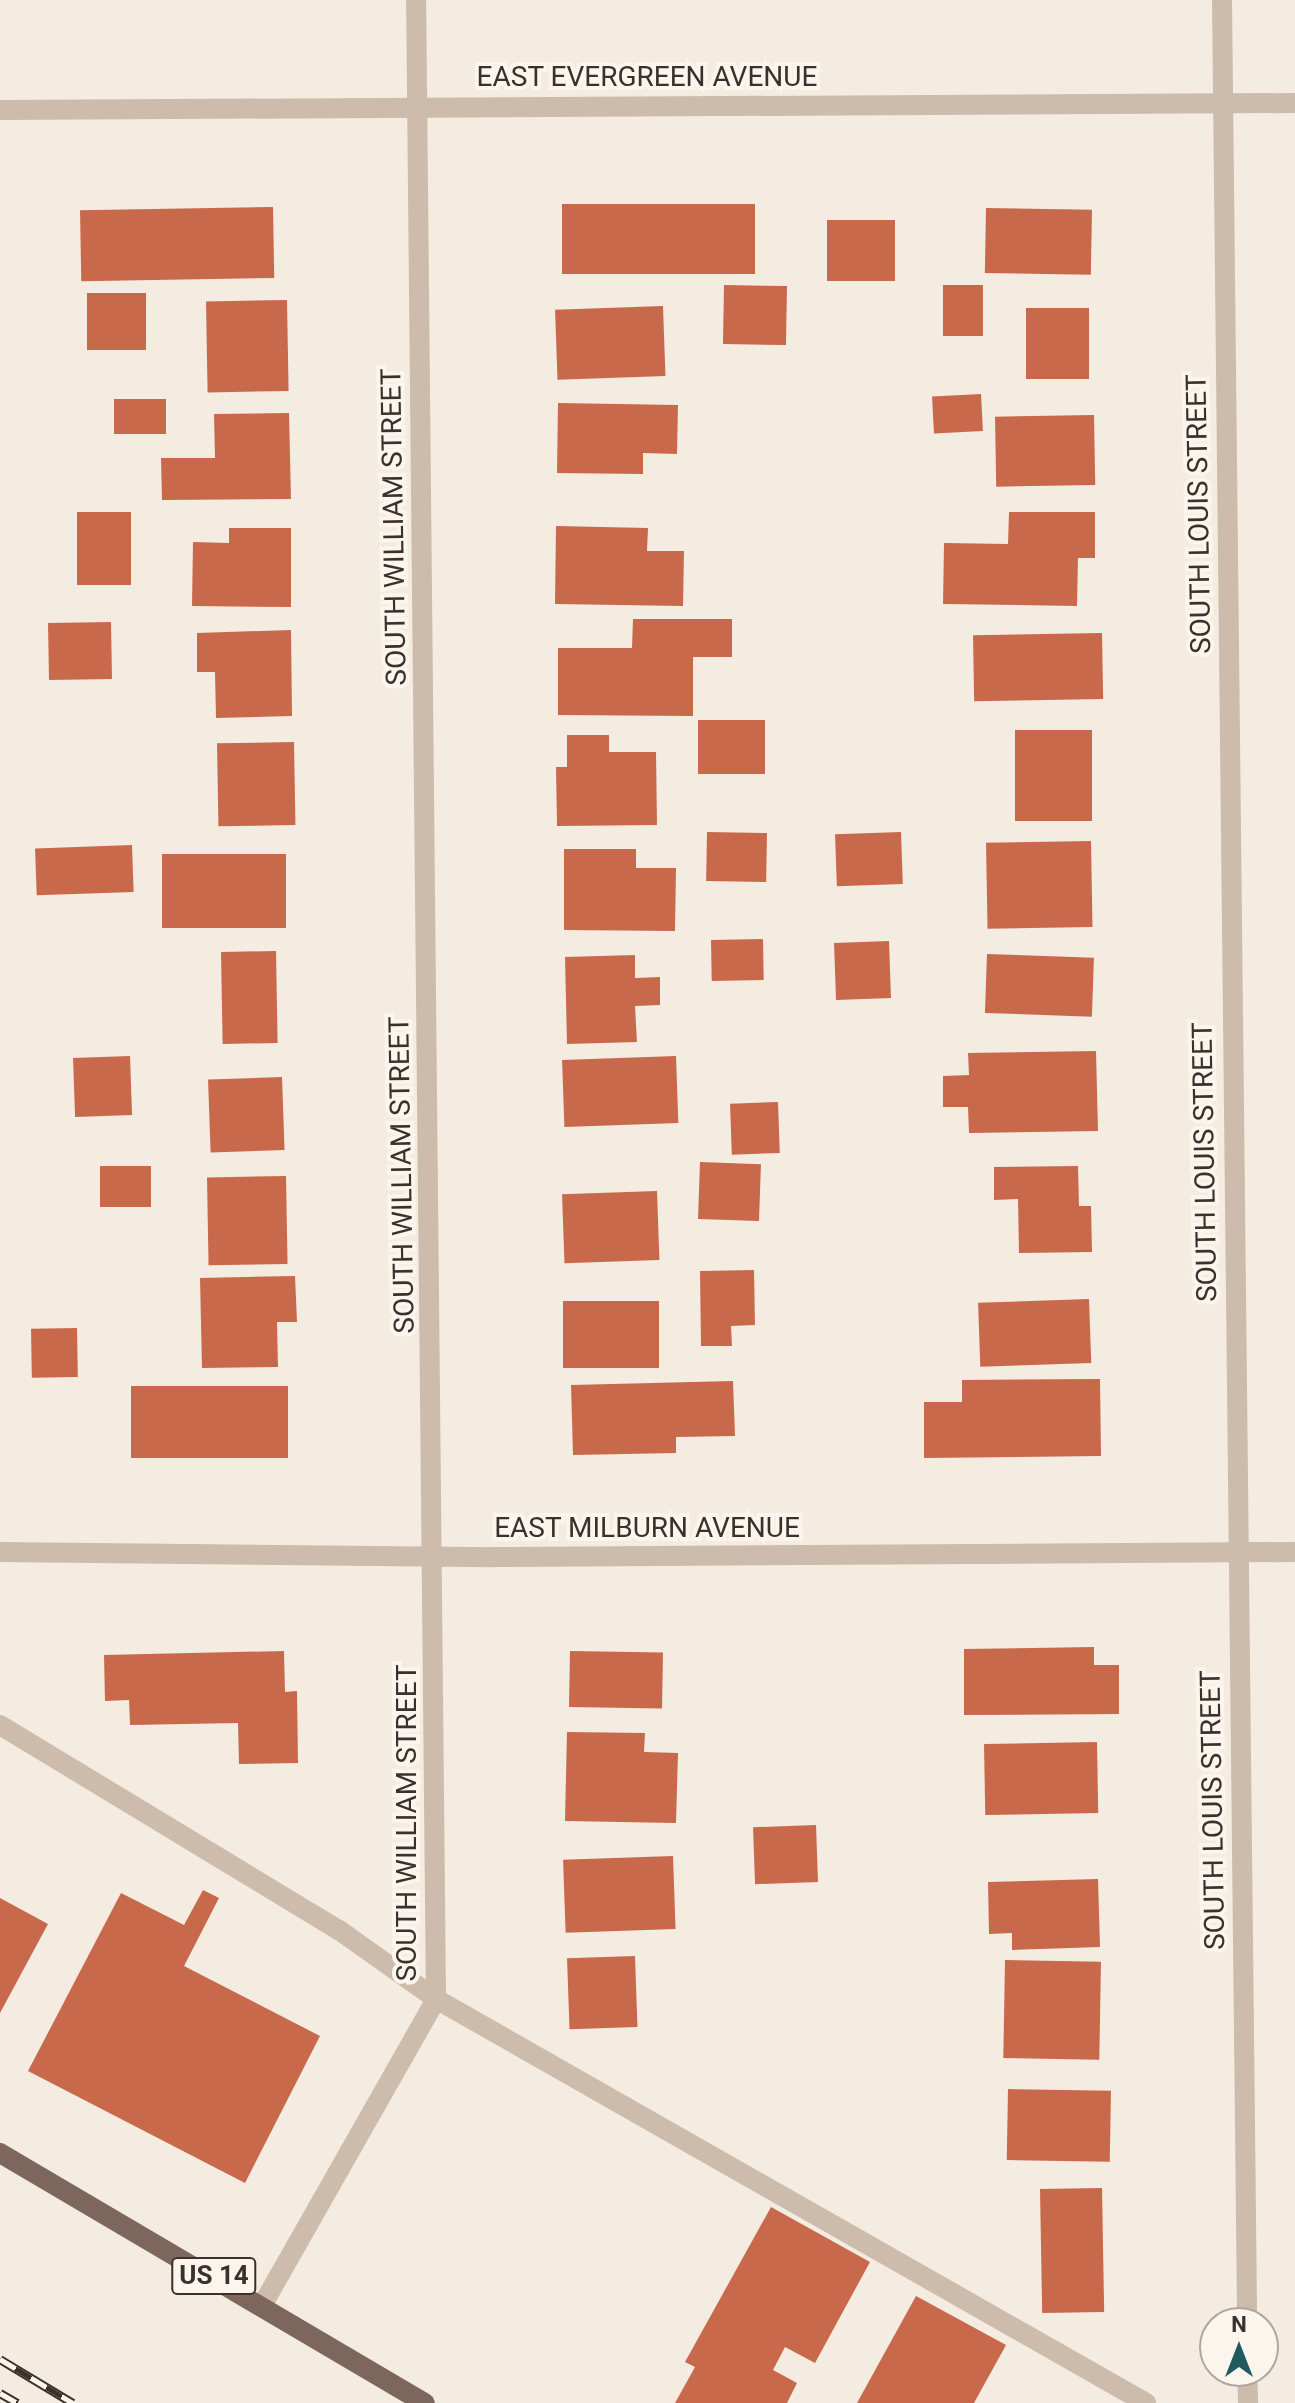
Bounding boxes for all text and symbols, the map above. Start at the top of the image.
street label: EAST EVERGREEN AVENUE [476,60,818,94]
street label: SOUTH WILLIAM STREET [374,368,414,686]
street label: SOUTH LOUIS STREET [1180,374,1218,654]
street label: SOUTH WILLIAM STREET [382,1016,422,1334]
street label: SOUTH LOUIS STREET [1186,1022,1224,1302]
street label: EAST MILBURN AVENUE [494,1511,800,1545]
street label: SOUTH WILLIAM STREET [390,1664,424,1982]
street label: SOUTH LOUIS STREET [1194,1670,1232,1950]
road number: US 14 [170,2254,258,2298]
north arrow [1199,2307,1279,2387]
text: N [1231,2312,1247,2337]

